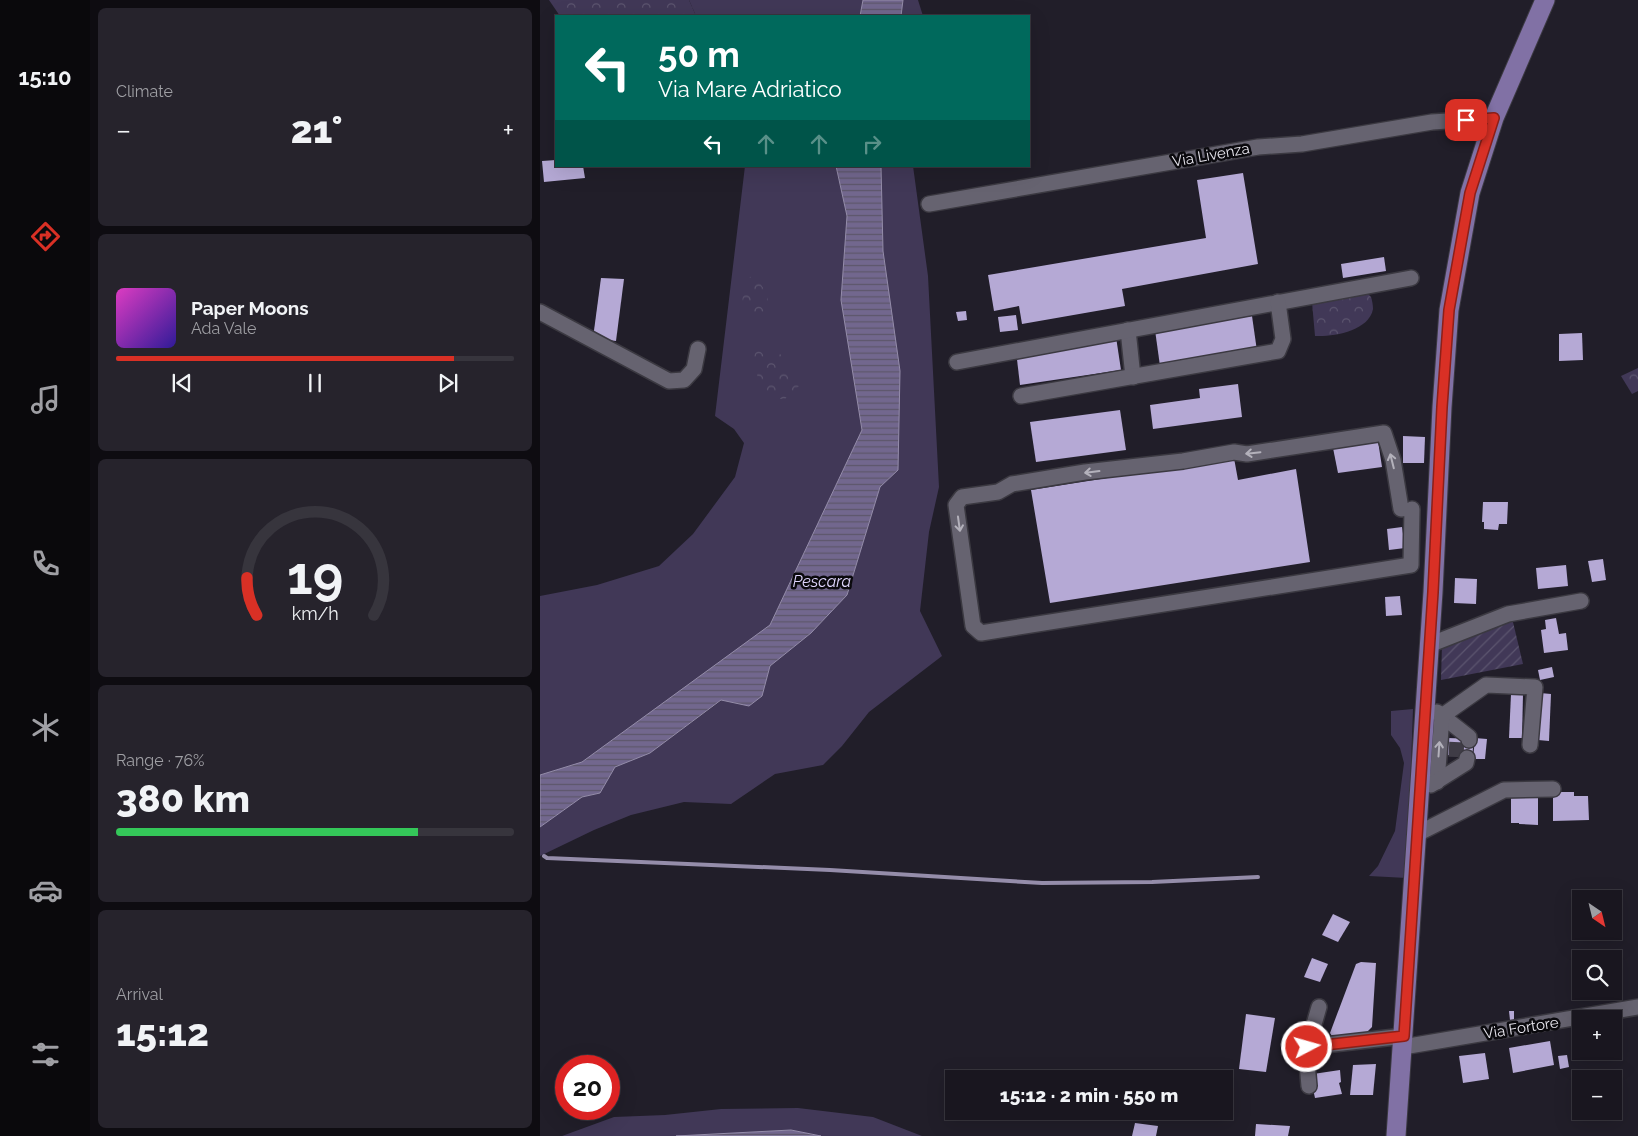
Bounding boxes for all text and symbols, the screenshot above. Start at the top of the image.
text: 50 m [658,34,740,75]
icon: left [575,35,640,100]
text: 15:10 [19,64,71,90]
text: Via Mare Adriatico [658,76,842,102]
text: Climate [116,82,173,101]
pin [1445,99,1487,141]
icon: arrive [1452,106,1480,134]
text: 21° [291,107,343,152]
text: − [116,114,131,147]
text: + [502,114,514,147]
icon: left [699,130,727,158]
icon: ahead [752,130,780,158]
icon: ahead [805,130,833,158]
icon: right [858,130,886,158]
street label: Via Livenza [1171,139,1251,171]
icon: directions [28,219,63,254]
text: Paper Moons [191,297,309,319]
text: Ada Vale [191,319,256,338]
icon: previous [168,369,196,397]
icon: pause [301,369,329,397]
icon: next [434,369,462,397]
icon: music [28,382,63,417]
one-way arrow [1245,448,1261,458]
one-way arrow [1387,454,1396,470]
one-way arrow [1084,467,1100,477]
one-way arrow [954,516,964,532]
text: 19 [287,545,343,606]
icon: phone [28,546,63,581]
water label: Pescara [793,572,852,591]
text: km/h [291,603,339,624]
icon: climate [28,710,63,745]
one-way arrow [1435,741,1444,757]
text: Range · 76% [116,751,204,770]
text: 380 km [116,776,250,821]
icon: car [28,873,63,908]
north arrow [1572,890,1622,940]
map controls [1572,890,1622,1120]
button: search [1572,950,1622,1000]
text: Arrival [116,985,163,1004]
text: 15:12 [116,1010,209,1055]
button: + [1572,1010,1622,1060]
street label: Via Fortore [1482,1013,1560,1043]
position arrow [1280,1020,1332,1072]
icon: filters [28,1037,63,1072]
speed limit sign: 20 [555,1055,620,1120]
button: − [1572,1070,1622,1120]
text: 15:12 · 2 min · 550 m [1000,1084,1178,1106]

